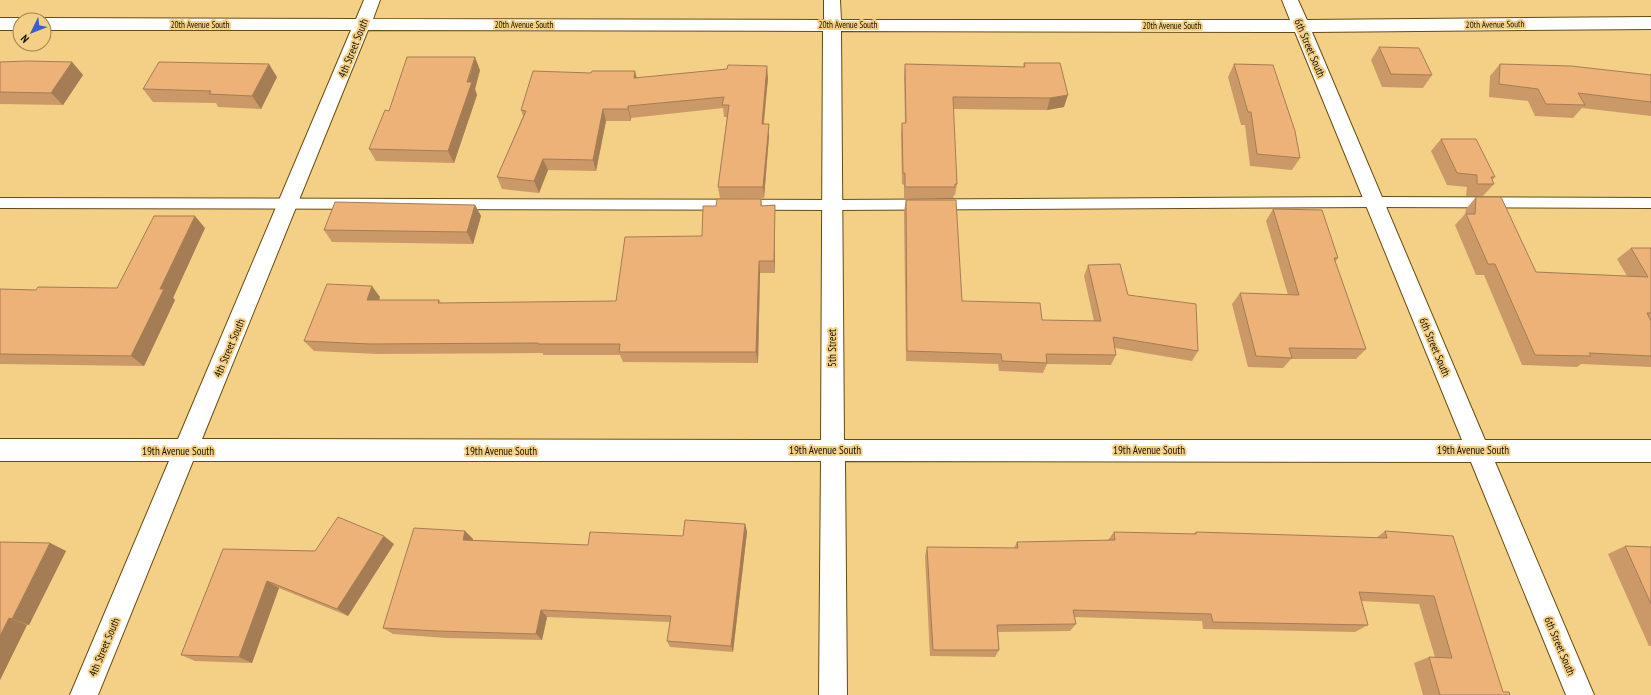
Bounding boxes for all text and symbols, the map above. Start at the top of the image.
north arrow [12,12,52,52]
street label: 4th Street South [335,16,371,80]
street label: 6th Street South [1291,17,1329,80]
street label: 20th Avenue South [1465,18,1525,30]
street label: 20th Avenue South [171,19,230,30]
street label: 20th Avenue South [495,19,554,30]
street label: 20th Avenue South [819,19,878,30]
street label: 20th Avenue South [1143,20,1202,31]
text: N [18,32,32,46]
street label: 4th Street South [210,316,248,379]
street label: 6th Street South [1416,316,1454,379]
street label: 5th Street [825,329,839,367]
street label: 19th Avenue South [789,443,861,457]
street label: 19th Avenue South [1113,443,1185,457]
street label: 19th Avenue South [1437,443,1509,457]
street label: 19th Avenue South [142,444,214,458]
street label: 19th Avenue South [465,444,537,458]
street label: 4th Street South [85,615,123,678]
street label: 6th Street South [1541,615,1579,678]

